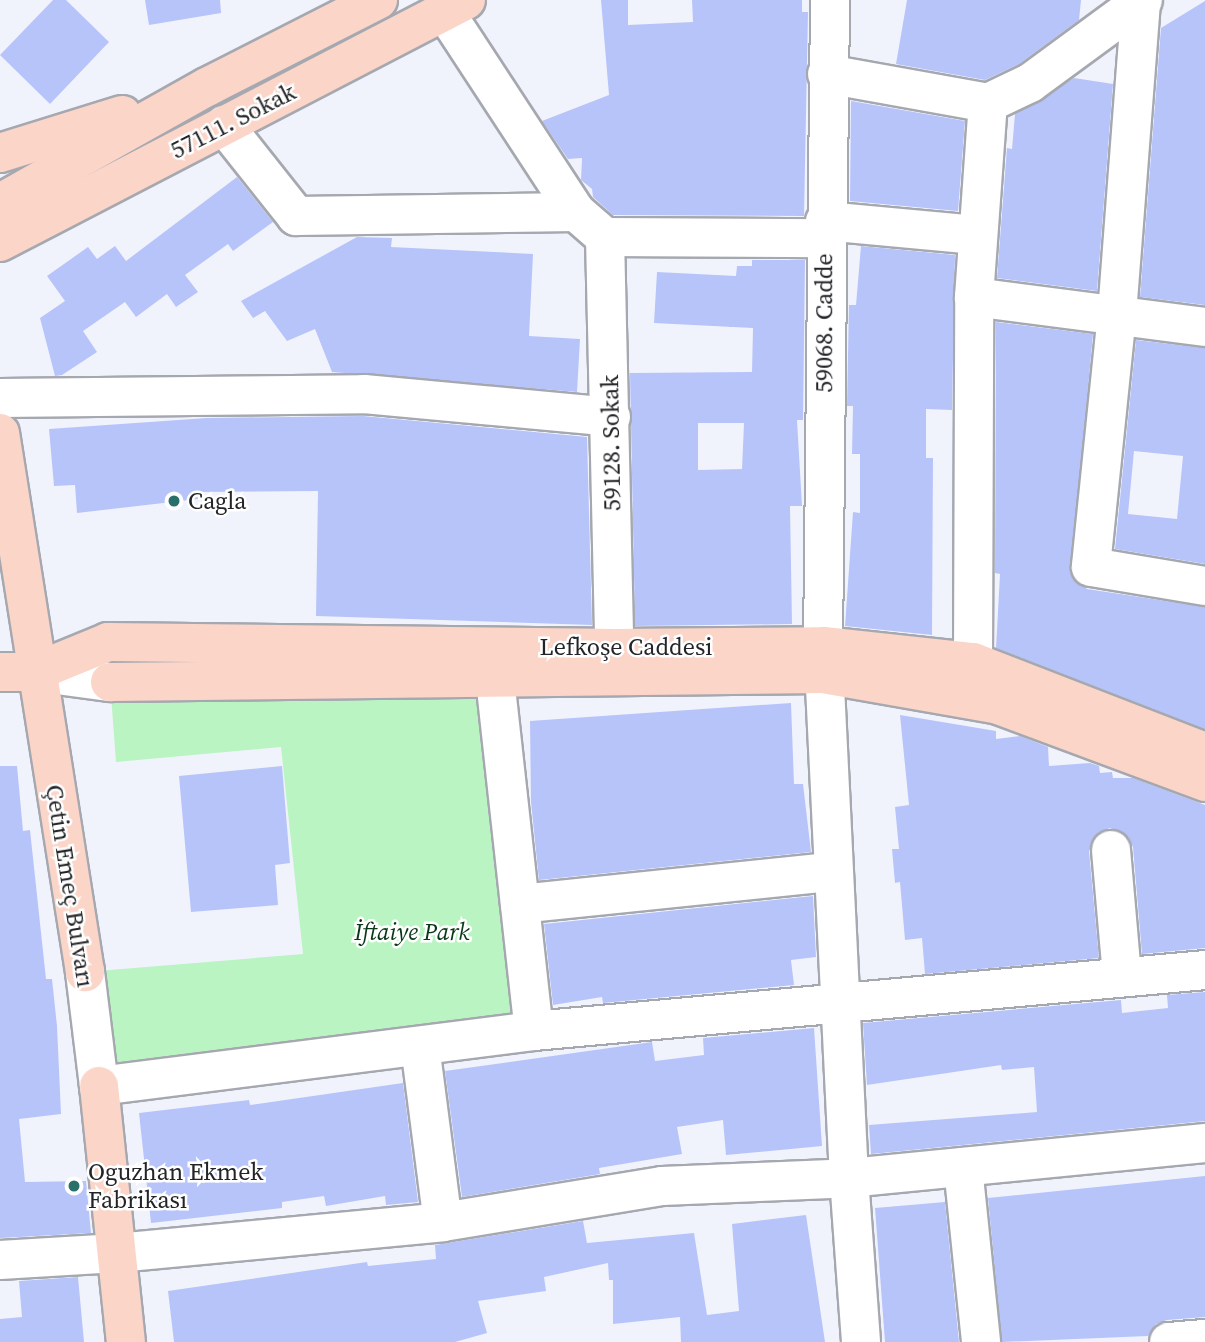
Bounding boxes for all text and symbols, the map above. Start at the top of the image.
street label: 57111. Sokak [166,77,300,165]
street label: 59068. Cadde [810,253,838,393]
street label: 59128. Sokak [595,375,627,511]
place label: Cagla [188,487,246,515]
marker: Cagla [166,493,182,509]
street label: Lefkoşe Caddesi [539,633,713,661]
street label: Çetin Emeç Bulvarı [40,783,100,989]
park label: İftaiye Park [354,918,470,946]
place label: Oguzhan Ekmek Fabrikası [88,1158,263,1214]
marker: Oguzhan Ekmek Fabrikası [66,1178,82,1194]

